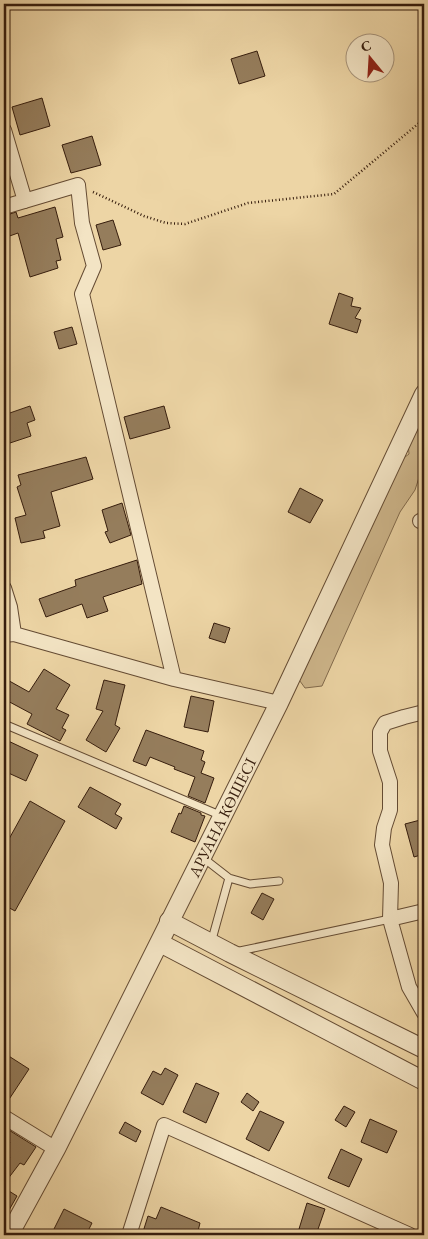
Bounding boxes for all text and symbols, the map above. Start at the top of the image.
north arrow [346,32,396,82]
text: С [358,36,374,56]
street label: АРУАНА КӨШЕСІ [183,754,261,882]

